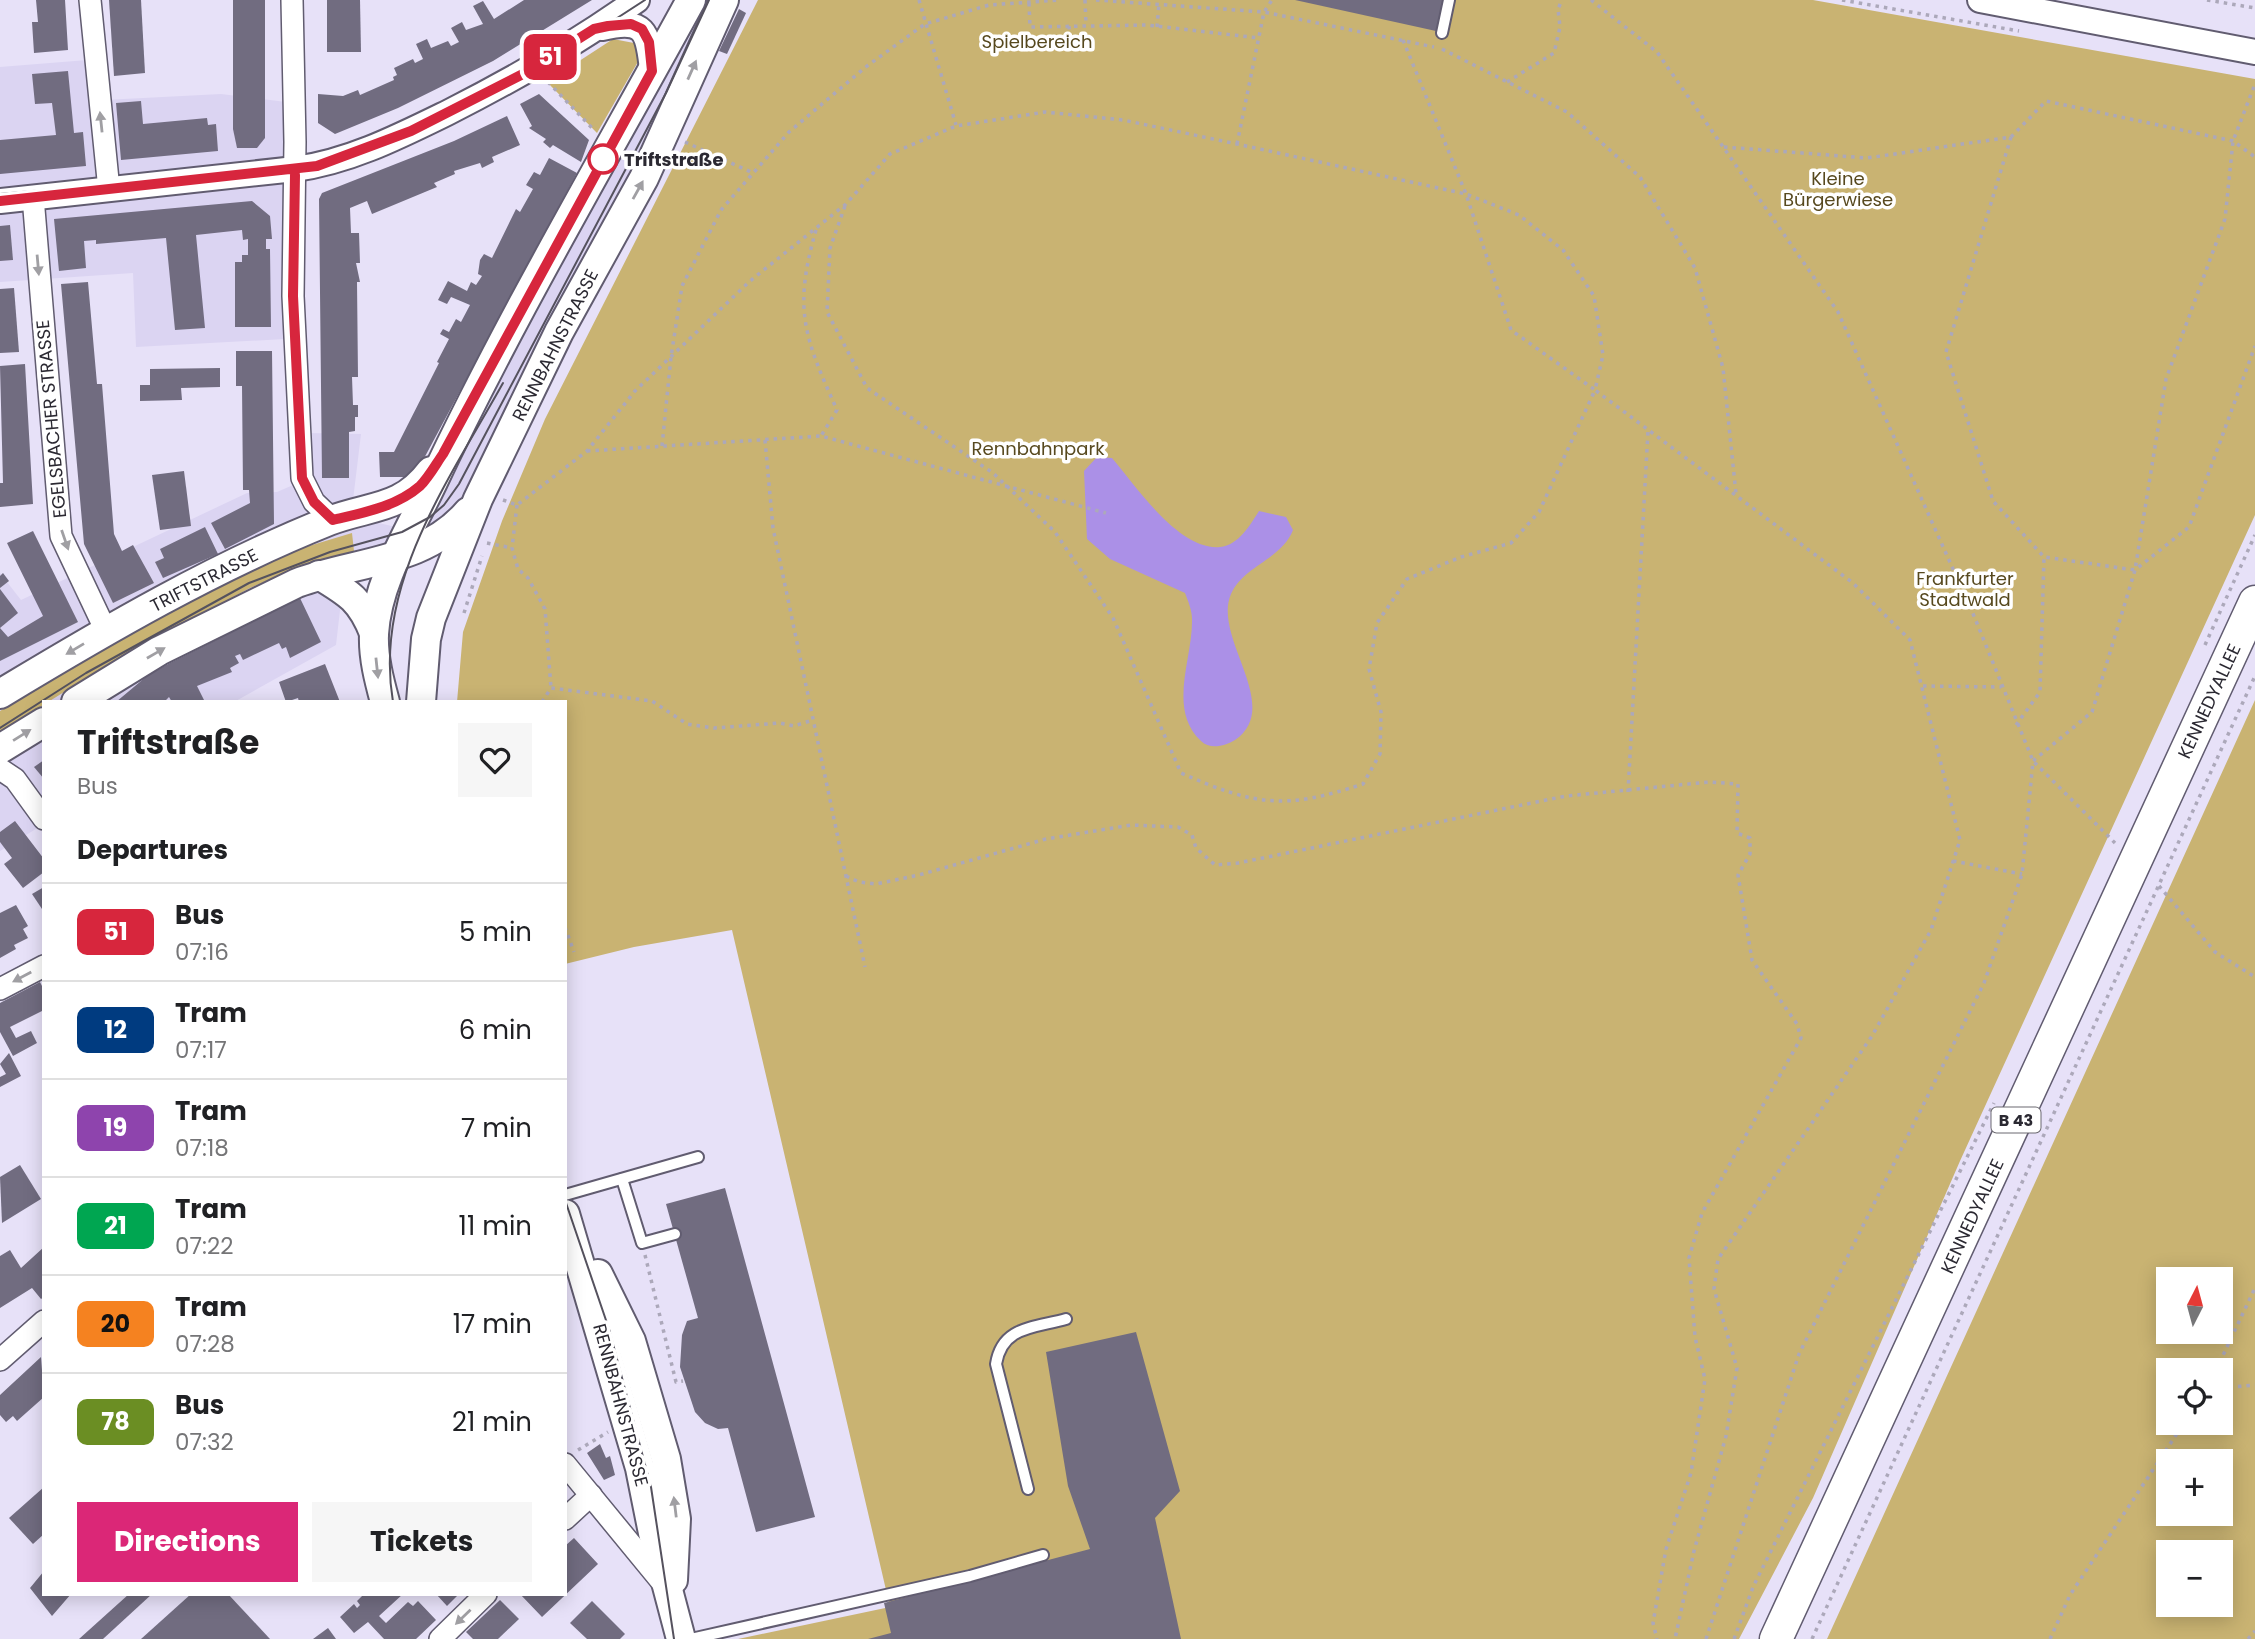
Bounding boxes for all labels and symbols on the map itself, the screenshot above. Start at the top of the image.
park label: Spielbereich [982,29,1092,54]
line badge: 51 [518,34,582,80]
one-way arrow [686,60,698,80]
one-way arrow [95,111,106,133]
marker: Triftstraße [588,144,618,174]
place label: Triftstraße [624,147,724,172]
park label: Kleine Bürgerwiese [1783,166,1893,212]
one-way arrow [632,180,644,199]
one-way arrow [33,255,44,277]
street label: RENNBAHNSTRASSE [506,265,604,425]
street label: EGELSBACHER STRASSE [30,319,72,519]
park label: Rennbahnpark [972,436,1105,461]
one-way arrow [60,530,71,551]
street label: TRIFTSTRASSE [146,542,262,618]
park label: Frankfurter Stadtwald [1916,566,2014,612]
street label: KENNEDYALLEE [2171,640,2247,762]
one-way arrow [66,643,85,655]
one-way arrow [146,647,165,660]
one-way arrow [372,657,383,679]
one-way arrow [12,729,31,742]
one-way arrow [12,972,32,983]
road number: B 43 [1992,1108,2040,1132]
street label: KENNEDYALLEE [1934,1155,2010,1277]
north arrow [2156,1267,2233,1344]
street label: RENNBAHNSTRASSE [587,1321,655,1489]
one-way arrow [669,1496,680,1518]
one-way arrow [455,1608,472,1624]

